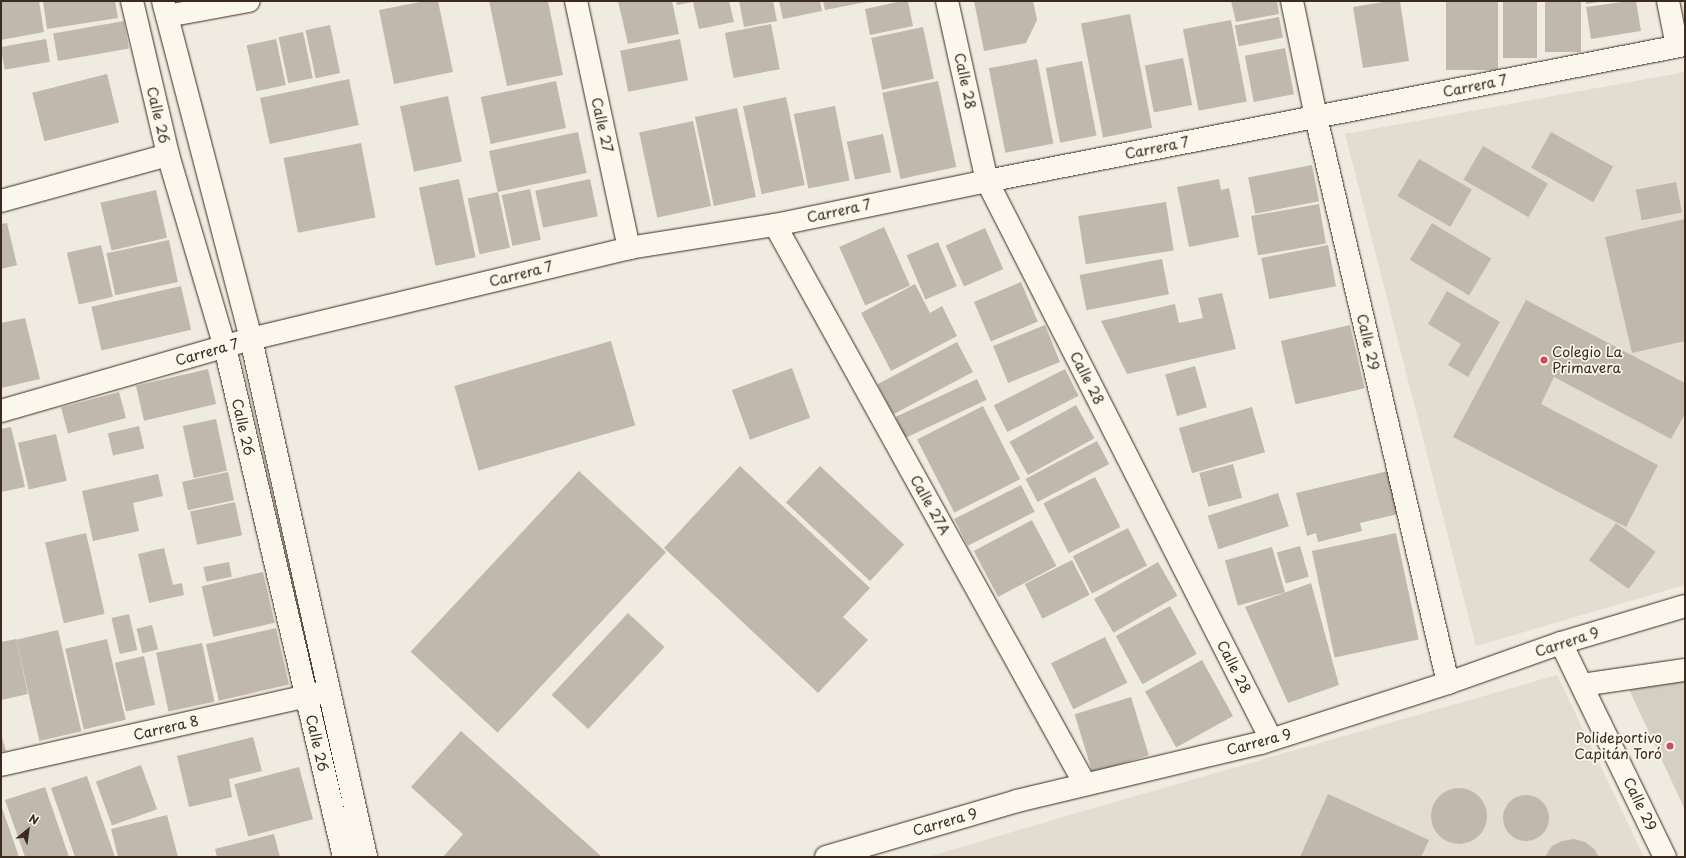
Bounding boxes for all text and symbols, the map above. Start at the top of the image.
street label: Calle 28 [951,51,979,111]
street label: Carrera 7 [1441,71,1509,101]
street label: Calle 26 [143,85,173,145]
street label: Calle 27 [588,96,616,154]
street label: Carrera 7 [1123,133,1191,163]
street label: Carrera 7 [805,196,873,226]
street label: Carrera 7 [487,258,555,290]
street label: Calle 29 [1353,313,1383,371]
street label: Carrera 7 [173,335,241,369]
place label: Colegio La Primavera [1552,344,1623,376]
street label: Calle 28 [1067,349,1107,407]
marker: Colegio La Primavera [1539,355,1549,365]
street label: Calle 26 [228,397,258,457]
street label: Calle 27A [907,472,953,538]
street label: Carrera 9 [1533,624,1601,660]
street label: Calle 28 [1214,638,1254,696]
street label: Carrera 8 [132,712,200,744]
street label: Calle 26 [302,713,332,773]
street label: Carrera 9 [1225,725,1293,759]
place label: Polideportivo Capitán Toró [1574,730,1662,762]
marker: Polideportivo Capitán Toró [1665,741,1675,751]
street label: Calle 29 [1620,775,1660,833]
street label: Carrera 9 [911,805,979,839]
north arrow [8,810,48,850]
text: N [26,810,42,829]

